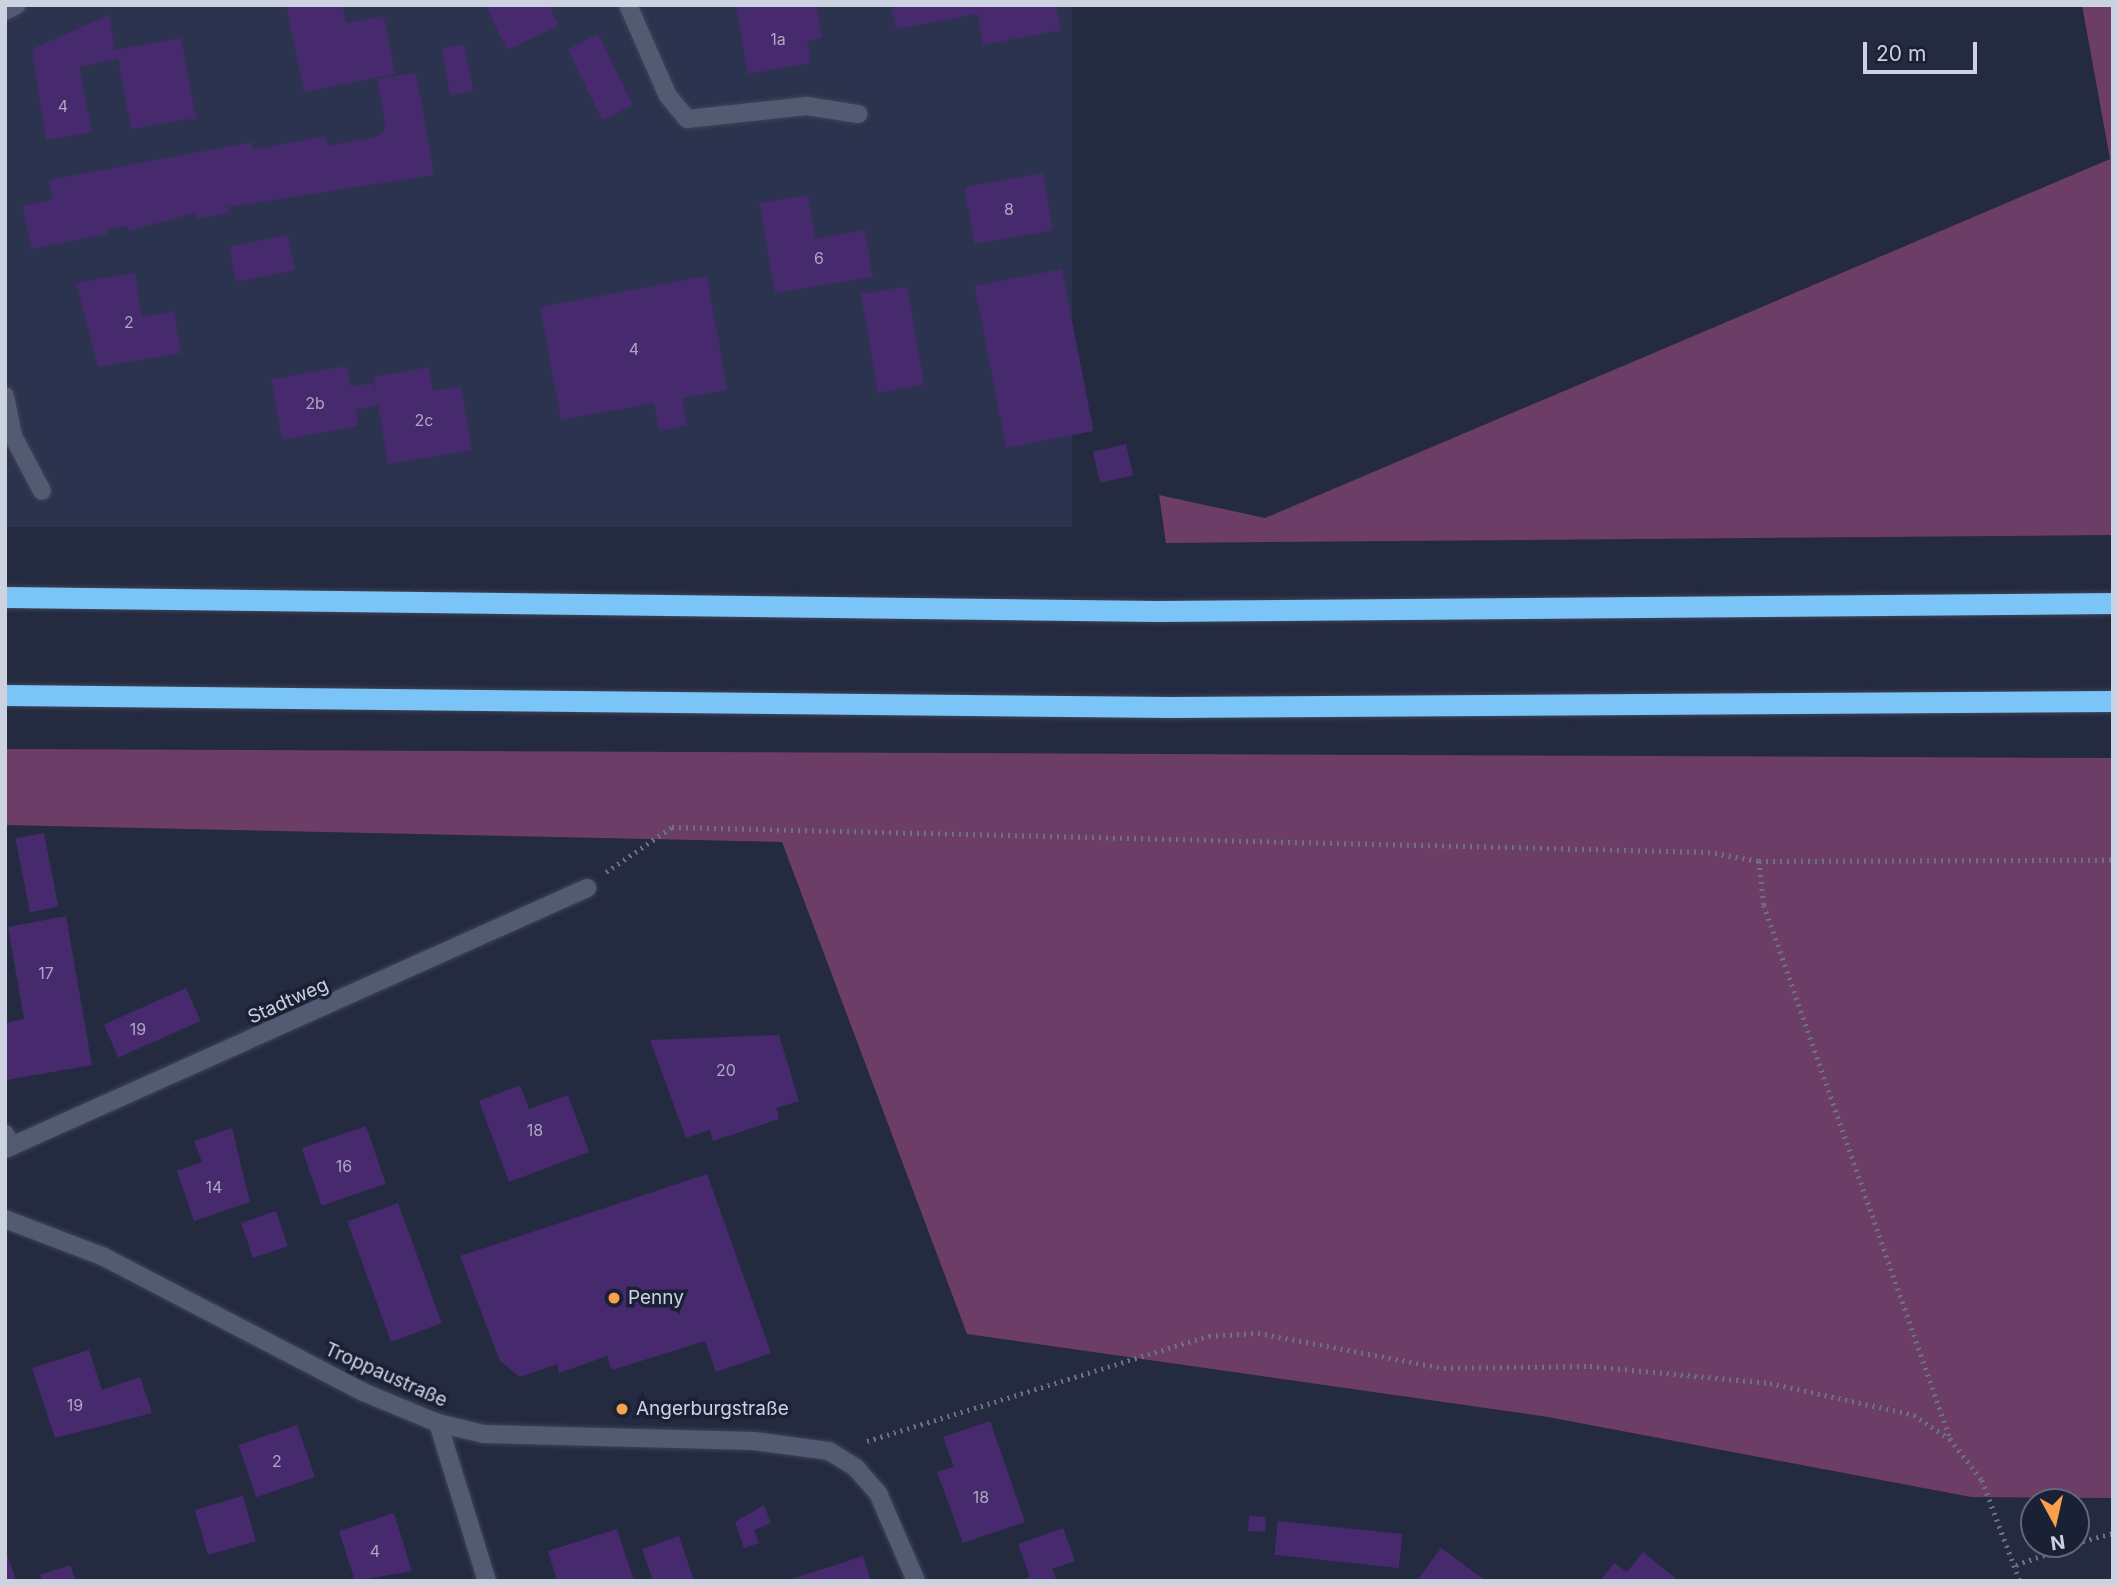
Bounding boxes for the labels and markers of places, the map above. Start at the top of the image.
place label: Penny [628,1287,684,1309]
marker: Penny [606,1290,622,1306]
place label: Angerburgstraße [636,1398,789,1420]
marker: Angerburgstraße [614,1401,630,1417]

